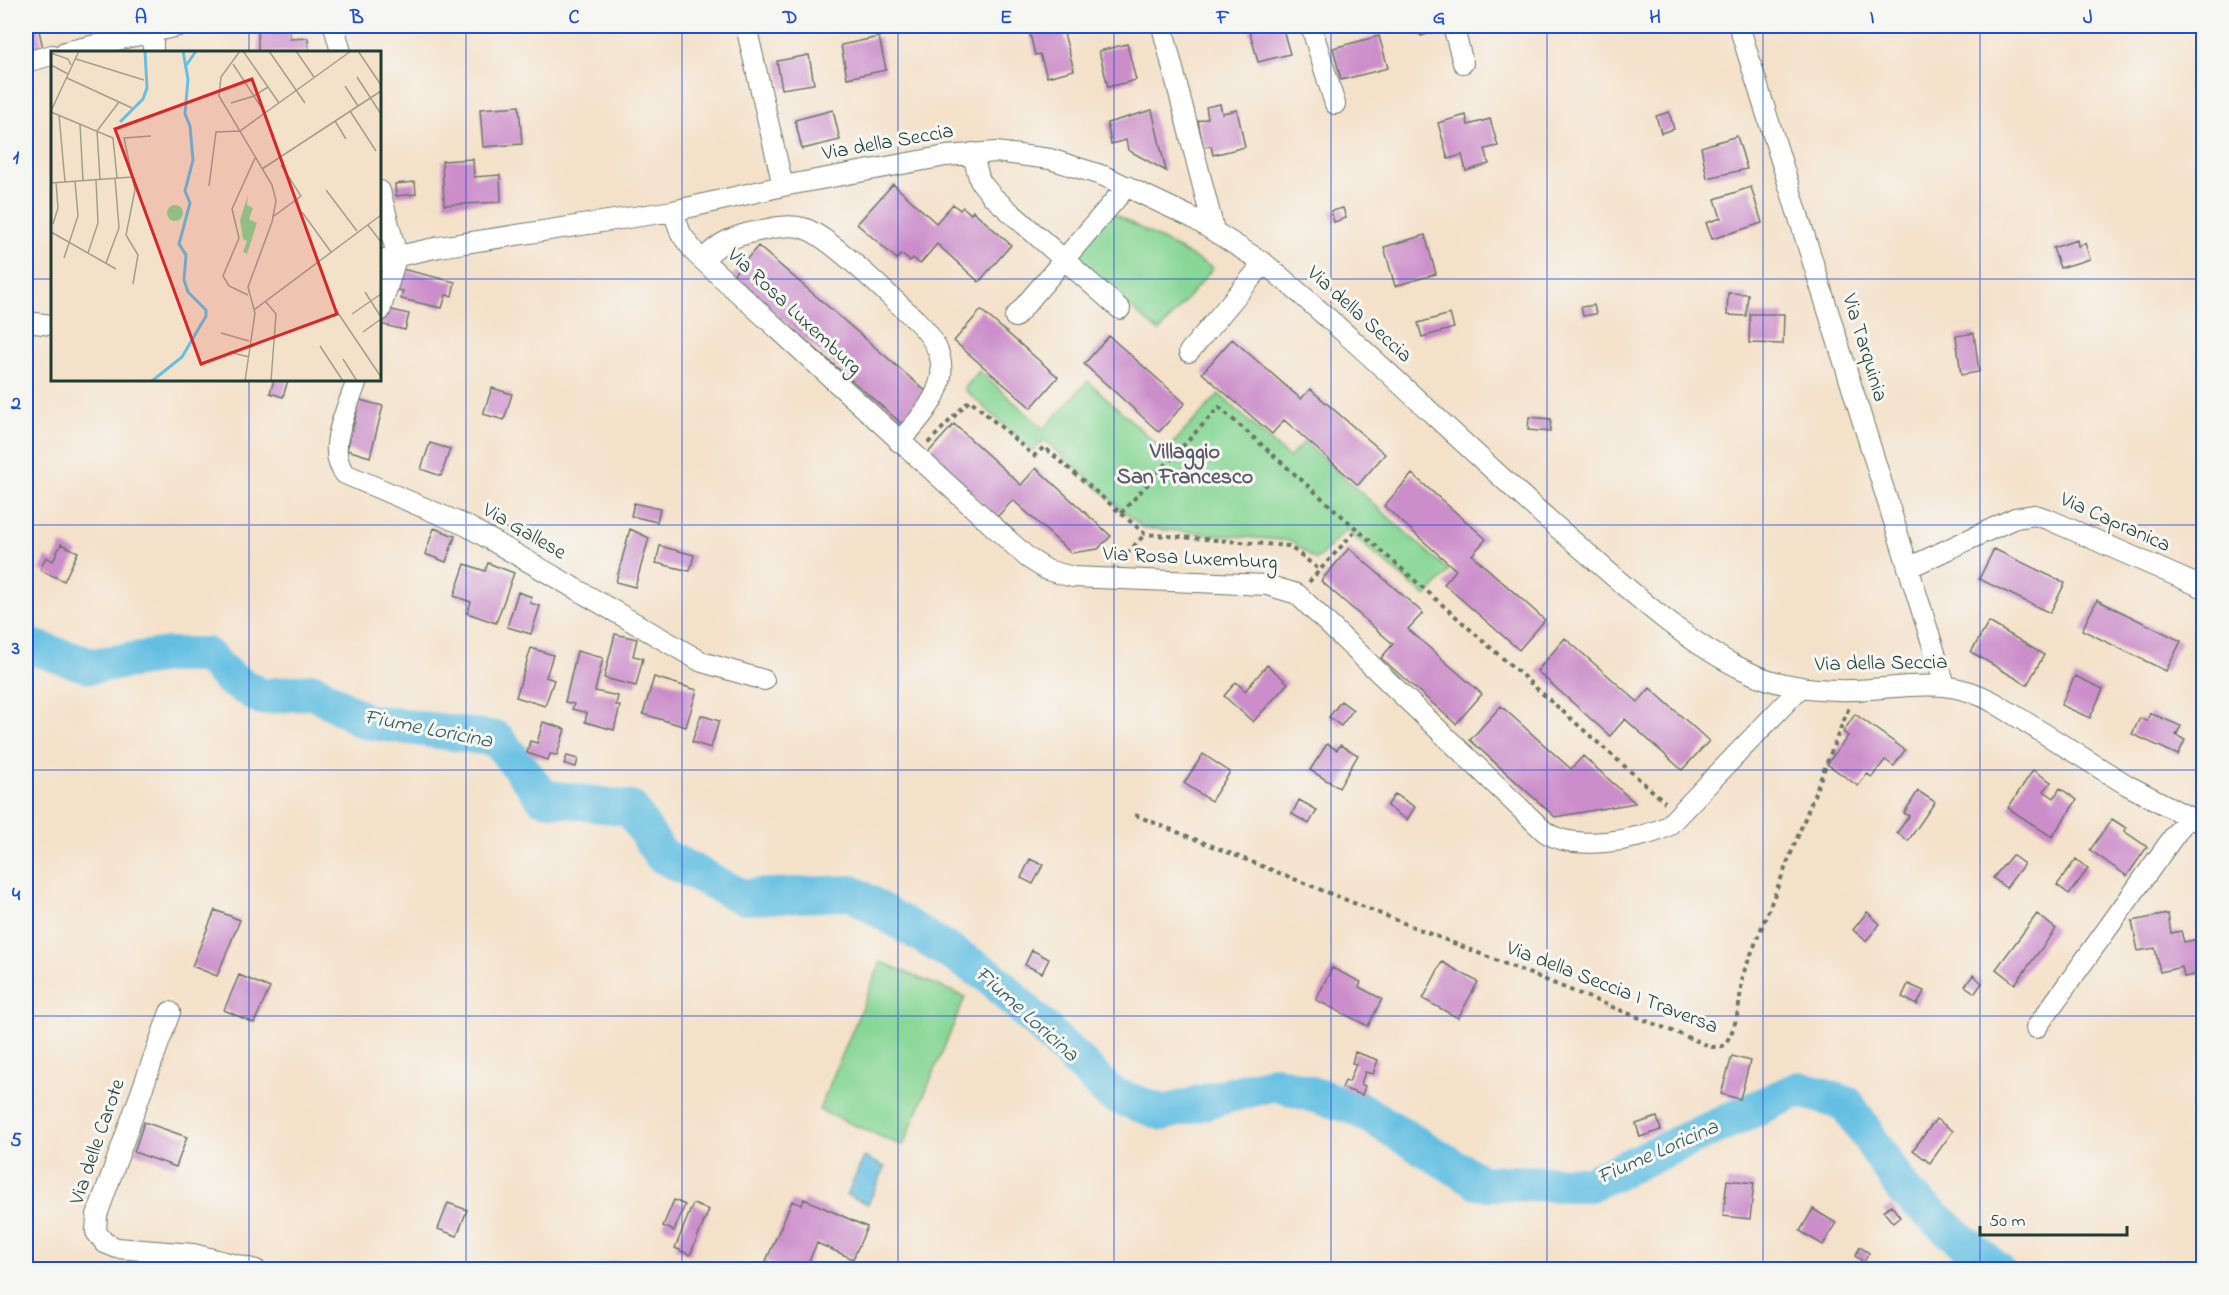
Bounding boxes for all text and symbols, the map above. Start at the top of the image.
text: A [135,4,147,33]
text: B [349,4,364,33]
text: C [569,4,580,33]
text: D [782,4,797,33]
text: E [1000,4,1012,33]
text: F [1216,4,1230,33]
text: G [1433,4,1446,33]
text: H [1649,4,1661,33]
text: I [1870,4,1875,33]
text: J [2083,4,2093,33]
inset map [51,51,381,381]
street label: Via della Seccia [819,117,956,169]
text: 1 [13,144,20,173]
street label: Via Rosa Luxemburg [718,241,868,384]
street label: Via della Seccia [1299,259,1418,371]
street label: Via Tarquinia [1833,290,1895,406]
text: 2 [10,390,21,419]
district label: Villaggio San Francesco [1117,437,1253,494]
street label: Via Capranica [2054,485,2175,561]
street label: Via Gallese [476,495,572,568]
street label: Via Rosa Luxemburg [1101,539,1278,581]
text: 3 [11,635,20,664]
street label: Via della Seccia [1813,648,1948,680]
water label: Fiume Loricina [361,702,496,758]
text: 4 [12,881,21,910]
street label: Via della Seccia I Traversa [1501,933,1722,1042]
water label: Fiume Loricina [967,960,1086,1071]
street label: Via delle Carote [62,1075,134,1210]
water label: Fiume Loricina [1592,1111,1725,1194]
text: 5 [10,1127,22,1156]
scale bar [1980,1199,2127,1237]
text: 50 m [1989,1209,2026,1235]

